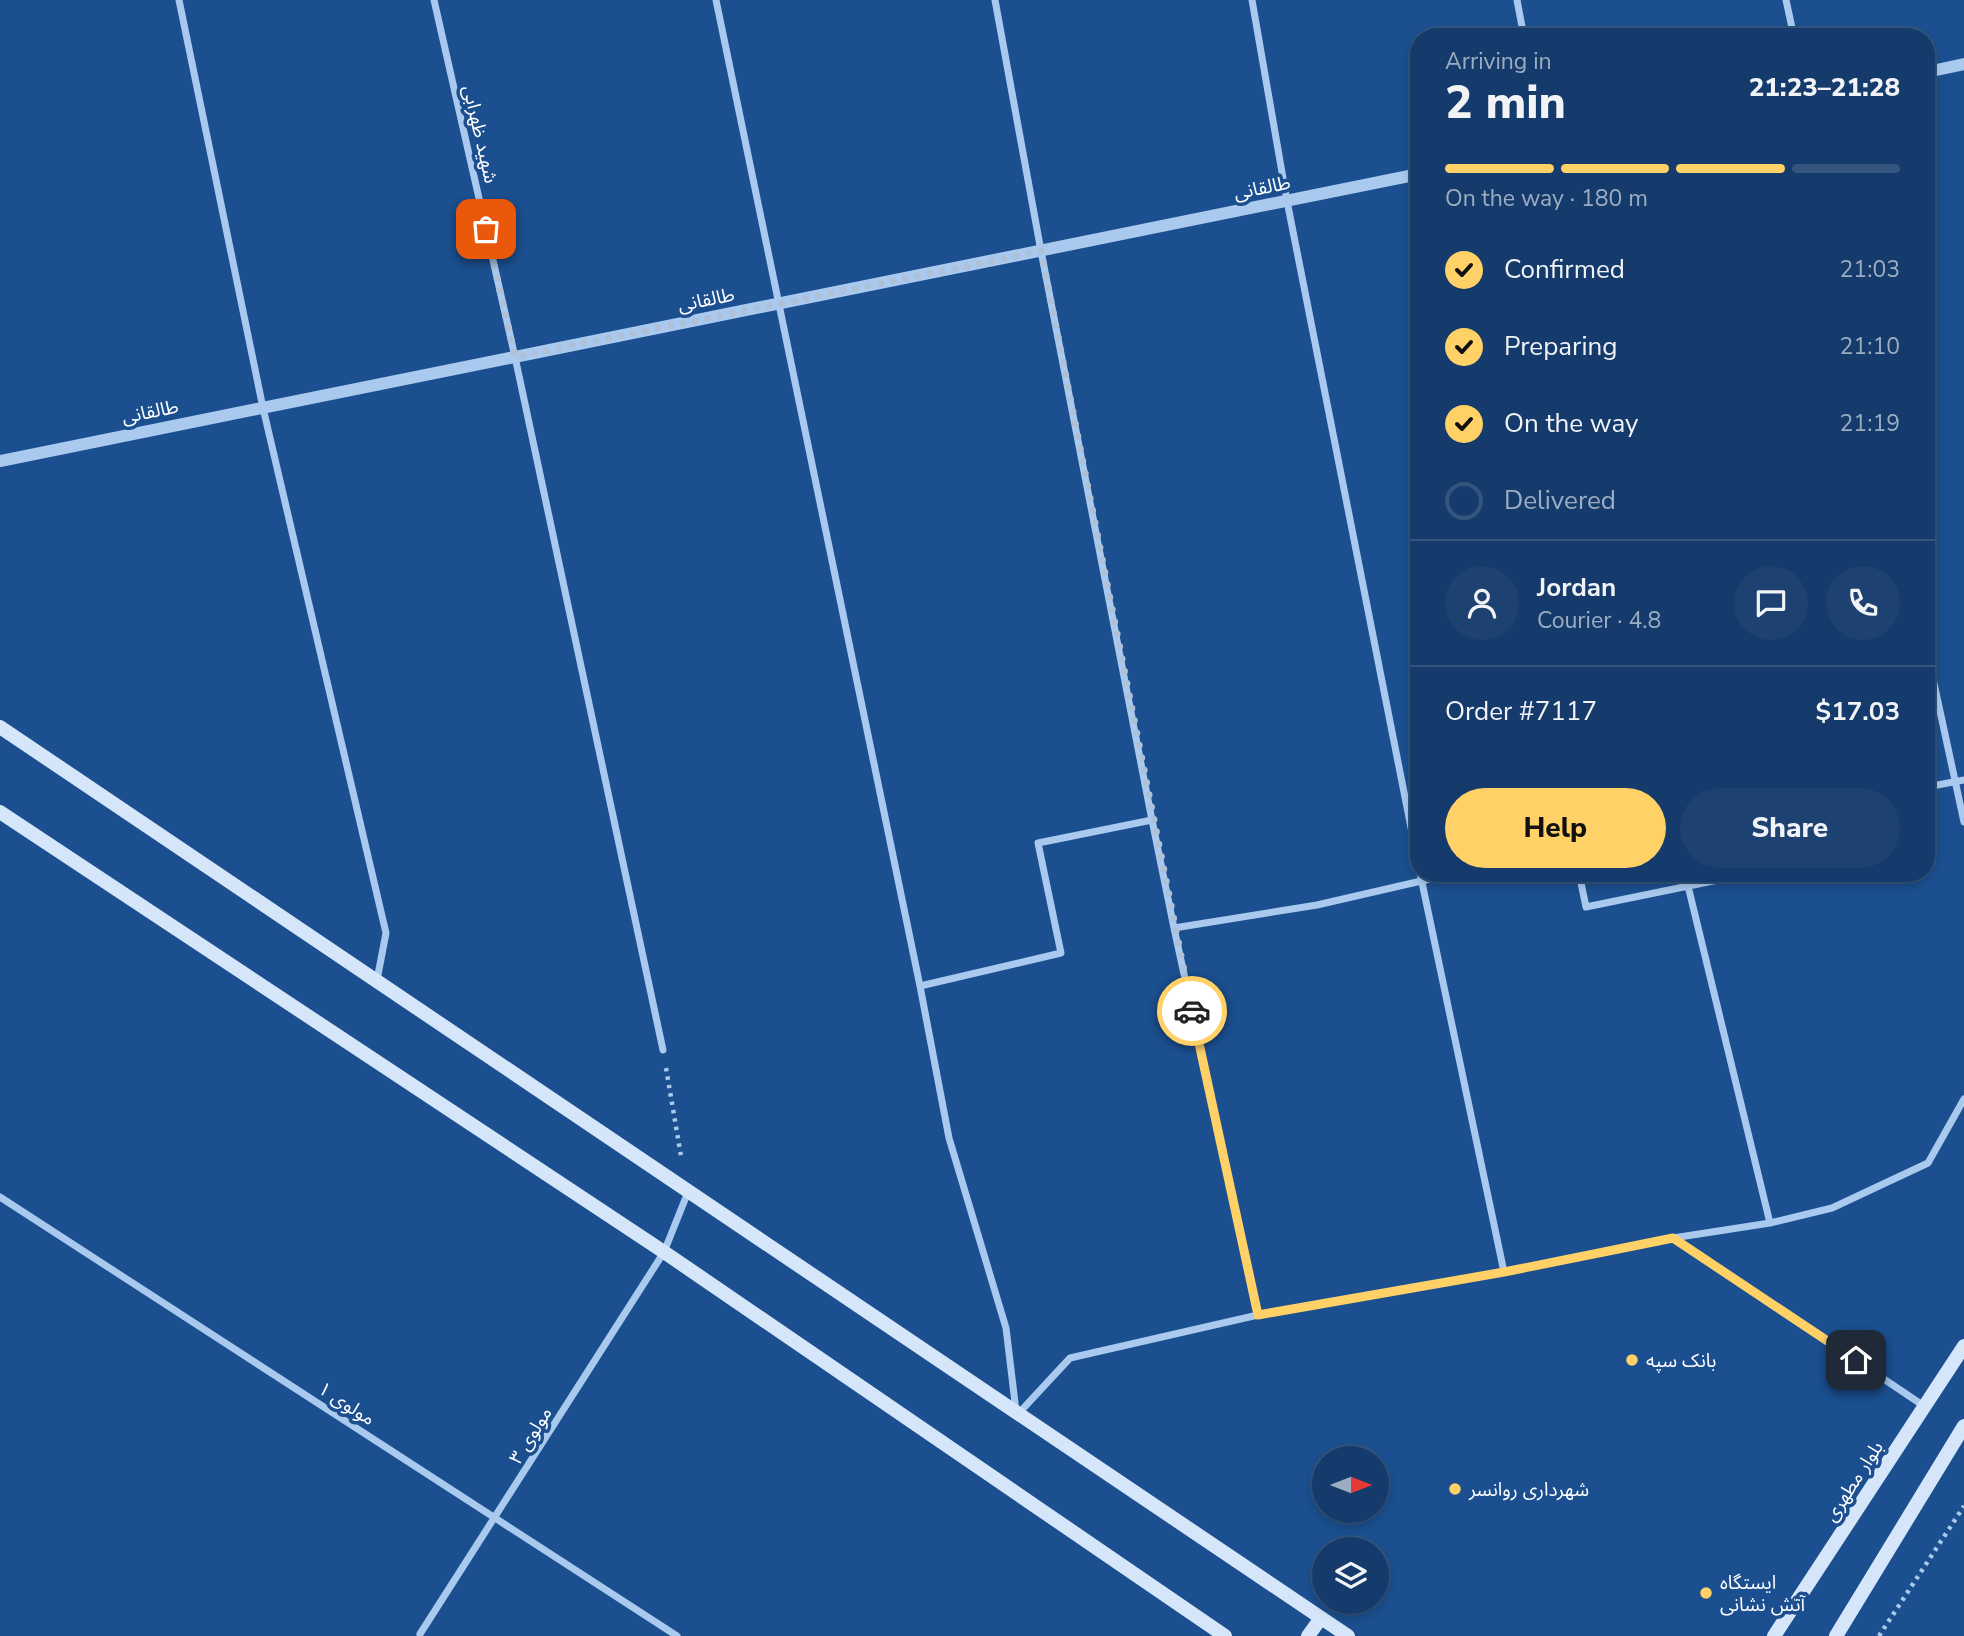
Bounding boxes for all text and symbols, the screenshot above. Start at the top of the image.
text: Arriving in [1445,46,1552,77]
text: 21:23–21:28 [1749,70,1900,105]
text: 2 min [1445,71,1566,134]
street label: شهید ظهرابی [456,83,504,186]
street label: طالقانی [1232,170,1293,206]
text: On the way · 180 m [1445,183,1648,214]
pin [456,199,516,259]
icon: bag [467,210,505,248]
icon: check [1445,251,1483,289]
text: Confirmed [1504,252,1625,287]
text: 21:03 [1840,254,1900,285]
street label: طالقانی [676,282,737,318]
icon: check [1445,328,1483,366]
text: Preparing [1504,329,1617,364]
text: 21:10 [1840,331,1900,362]
street label: طالقانی [120,394,181,430]
icon: check [1445,405,1483,443]
text: On the way [1504,406,1638,441]
text: 21:19 [1840,408,1900,439]
text: Delivered [1504,483,1616,518]
button: person [1445,566,1519,640]
button: chat [1734,566,1808,640]
button: phone [1826,566,1900,640]
text: Jordan [1537,570,1616,605]
text: Courier · 4.8 [1537,605,1661,636]
text: Order #7117 [1445,694,1597,729]
text: $17.03 [1816,694,1900,729]
button: Help [1445,788,1666,868]
button: Share [1680,788,1900,868]
courier [1157,976,1227,1046]
icon: car [1173,992,1211,1030]
pin [1826,1330,1886,1390]
icon: home [1837,1341,1875,1379]
place label: بانک سپه [1646,1348,1716,1374]
marker: بانک سپه [1624,1352,1640,1368]
street label: مولوی ۱ [313,1376,380,1432]
street label: مولوی ۳ [503,1402,559,1469]
street label: بلوار مطهری [1818,1436,1890,1527]
north arrow [1312,1446,1390,1522]
map controls [1312,1446,1389,1614]
place label: شهرداری روانسر [1468,1477,1589,1503]
marker: شهرداری روانسر [1447,1481,1463,1497]
button: layers [1312,1537,1389,1614]
place label: ایستگاه آتش نشانی [1720,1570,1806,1618]
marker: ایستگاه آتش نشانی [1698,1585,1714,1601]

